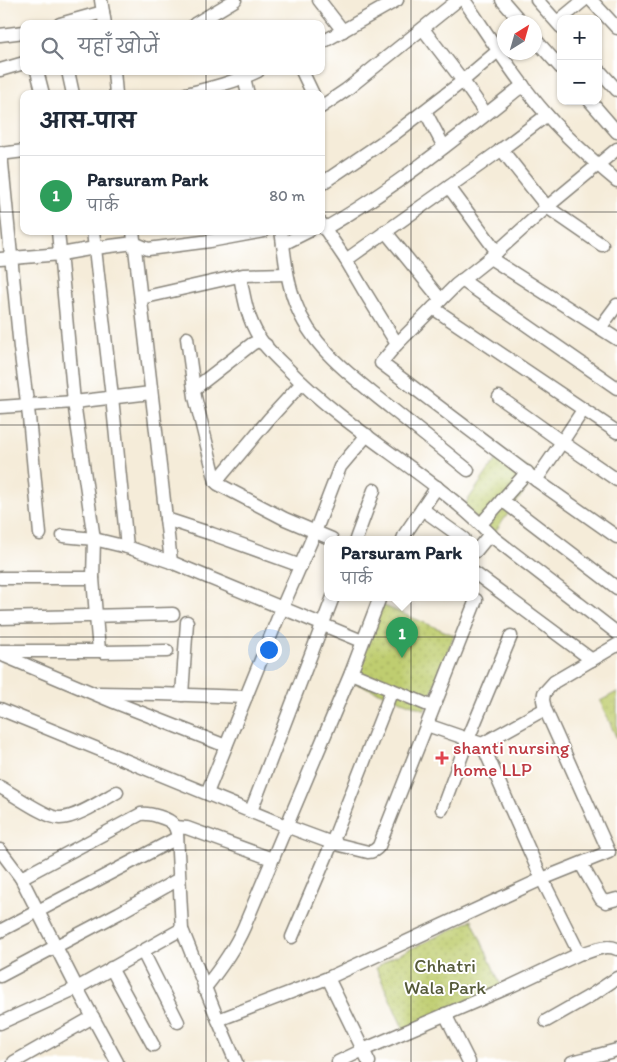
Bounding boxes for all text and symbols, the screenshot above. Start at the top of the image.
north arrow [497,15,542,60]
map controls [557,15,602,105]
button: + [557,15,602,60]
search box [20,20,325,75]
icon: search [38,34,66,62]
text: यहाँ खोजें [78,35,159,58]
button: − [557,60,602,105]
text: आस-पास [40,108,136,133]
text: Parsuram Park [87,168,208,191]
text: 1 [52,186,60,205]
text: 80 m [269,186,305,205]
text: पार्क [87,196,118,215]
popup [324,536,479,601]
text: Parsuram Park [341,541,462,564]
text: पार्क [341,569,372,588]
pin: 1 [386,617,418,658]
your location [256,637,282,663]
place label: shanti nursing home LLP [453,736,570,781]
marker: shanti nursing home LLP [435,751,449,765]
park label: Chhatri Wala Park [404,954,486,999]

